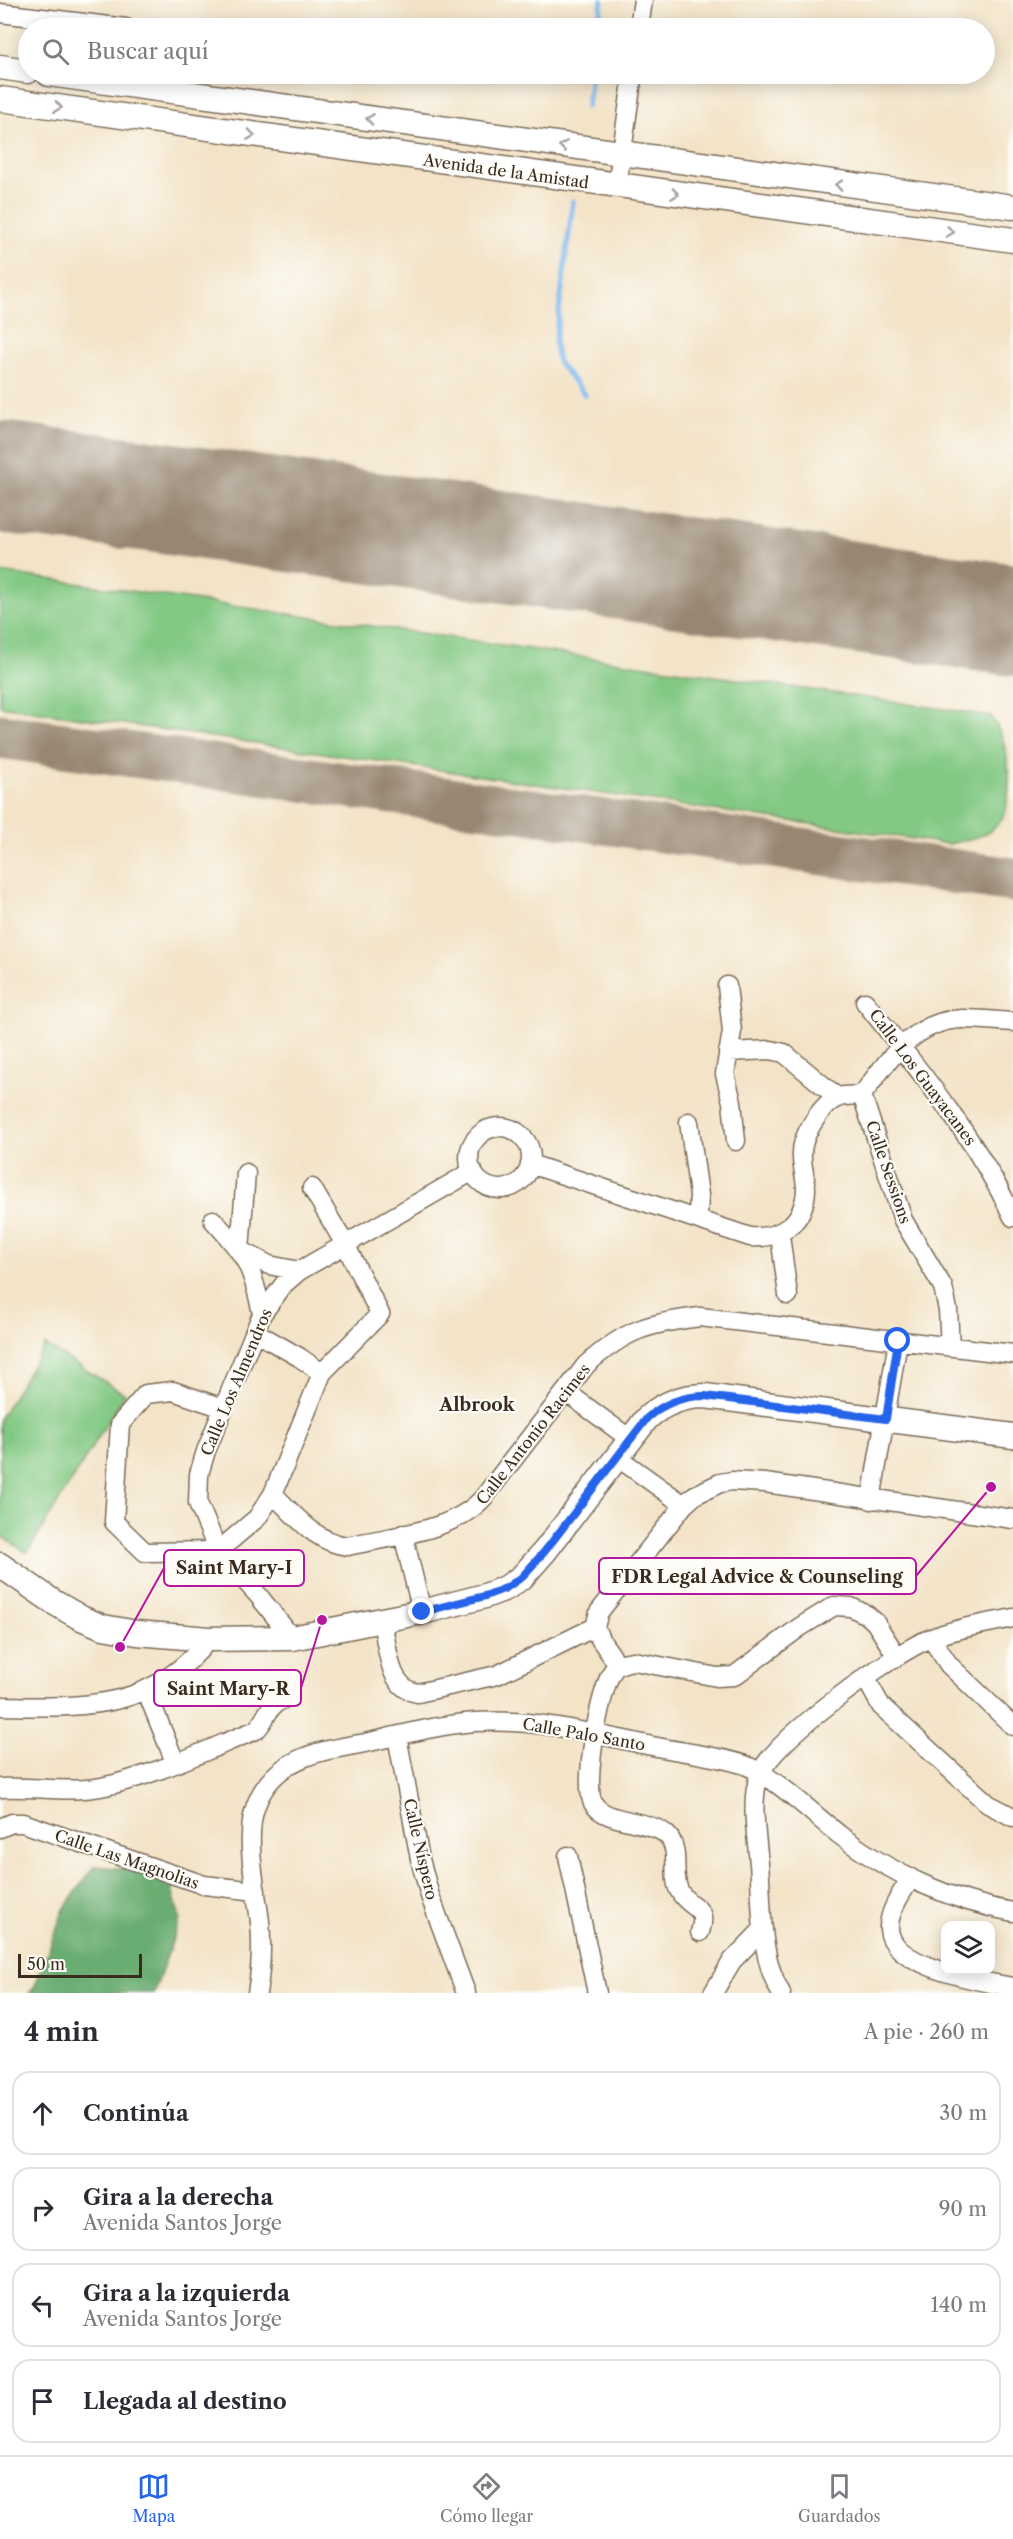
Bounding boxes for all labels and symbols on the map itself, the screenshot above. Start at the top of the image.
one-way arrow [53,101,63,113]
one-way arrow [366,113,375,125]
one-way arrow [246,128,256,140]
one-way arrow [559,141,568,153]
street label: Avenida de la Amistad [421,149,590,193]
one-way arrow [834,179,843,191]
one-way arrow [670,188,679,200]
one-way arrow [945,225,954,237]
street label: Calle Los Guayacanes [865,1005,981,1149]
street label: Calle Sessions [862,1118,916,1226]
street label: Calle Los Almendros [196,1305,276,1459]
route start [884,1327,910,1353]
street label: Calle Antonio Racimes [472,1360,594,1508]
district label: Albrook [438,1394,516,1416]
callout: Saint Mary-I [164,1550,304,1586]
text: Saint Mary-I [176,1557,292,1579]
callout: FDR Legal Advice & Counseling [599,1558,916,1594]
text: FDR Legal Advice & Counseling [611,1566,903,1588]
route end [408,1598,434,1624]
callout: Saint Mary-R [154,1670,301,1706]
text: Saint Mary-R [167,1678,291,1700]
street label: Calle Palo Santo [521,1713,647,1755]
street label: Calle Níspero [400,1796,442,1902]
street label: Calle Las Magnolias [52,1825,202,1893]
scale bar [18,1951,142,1978]

